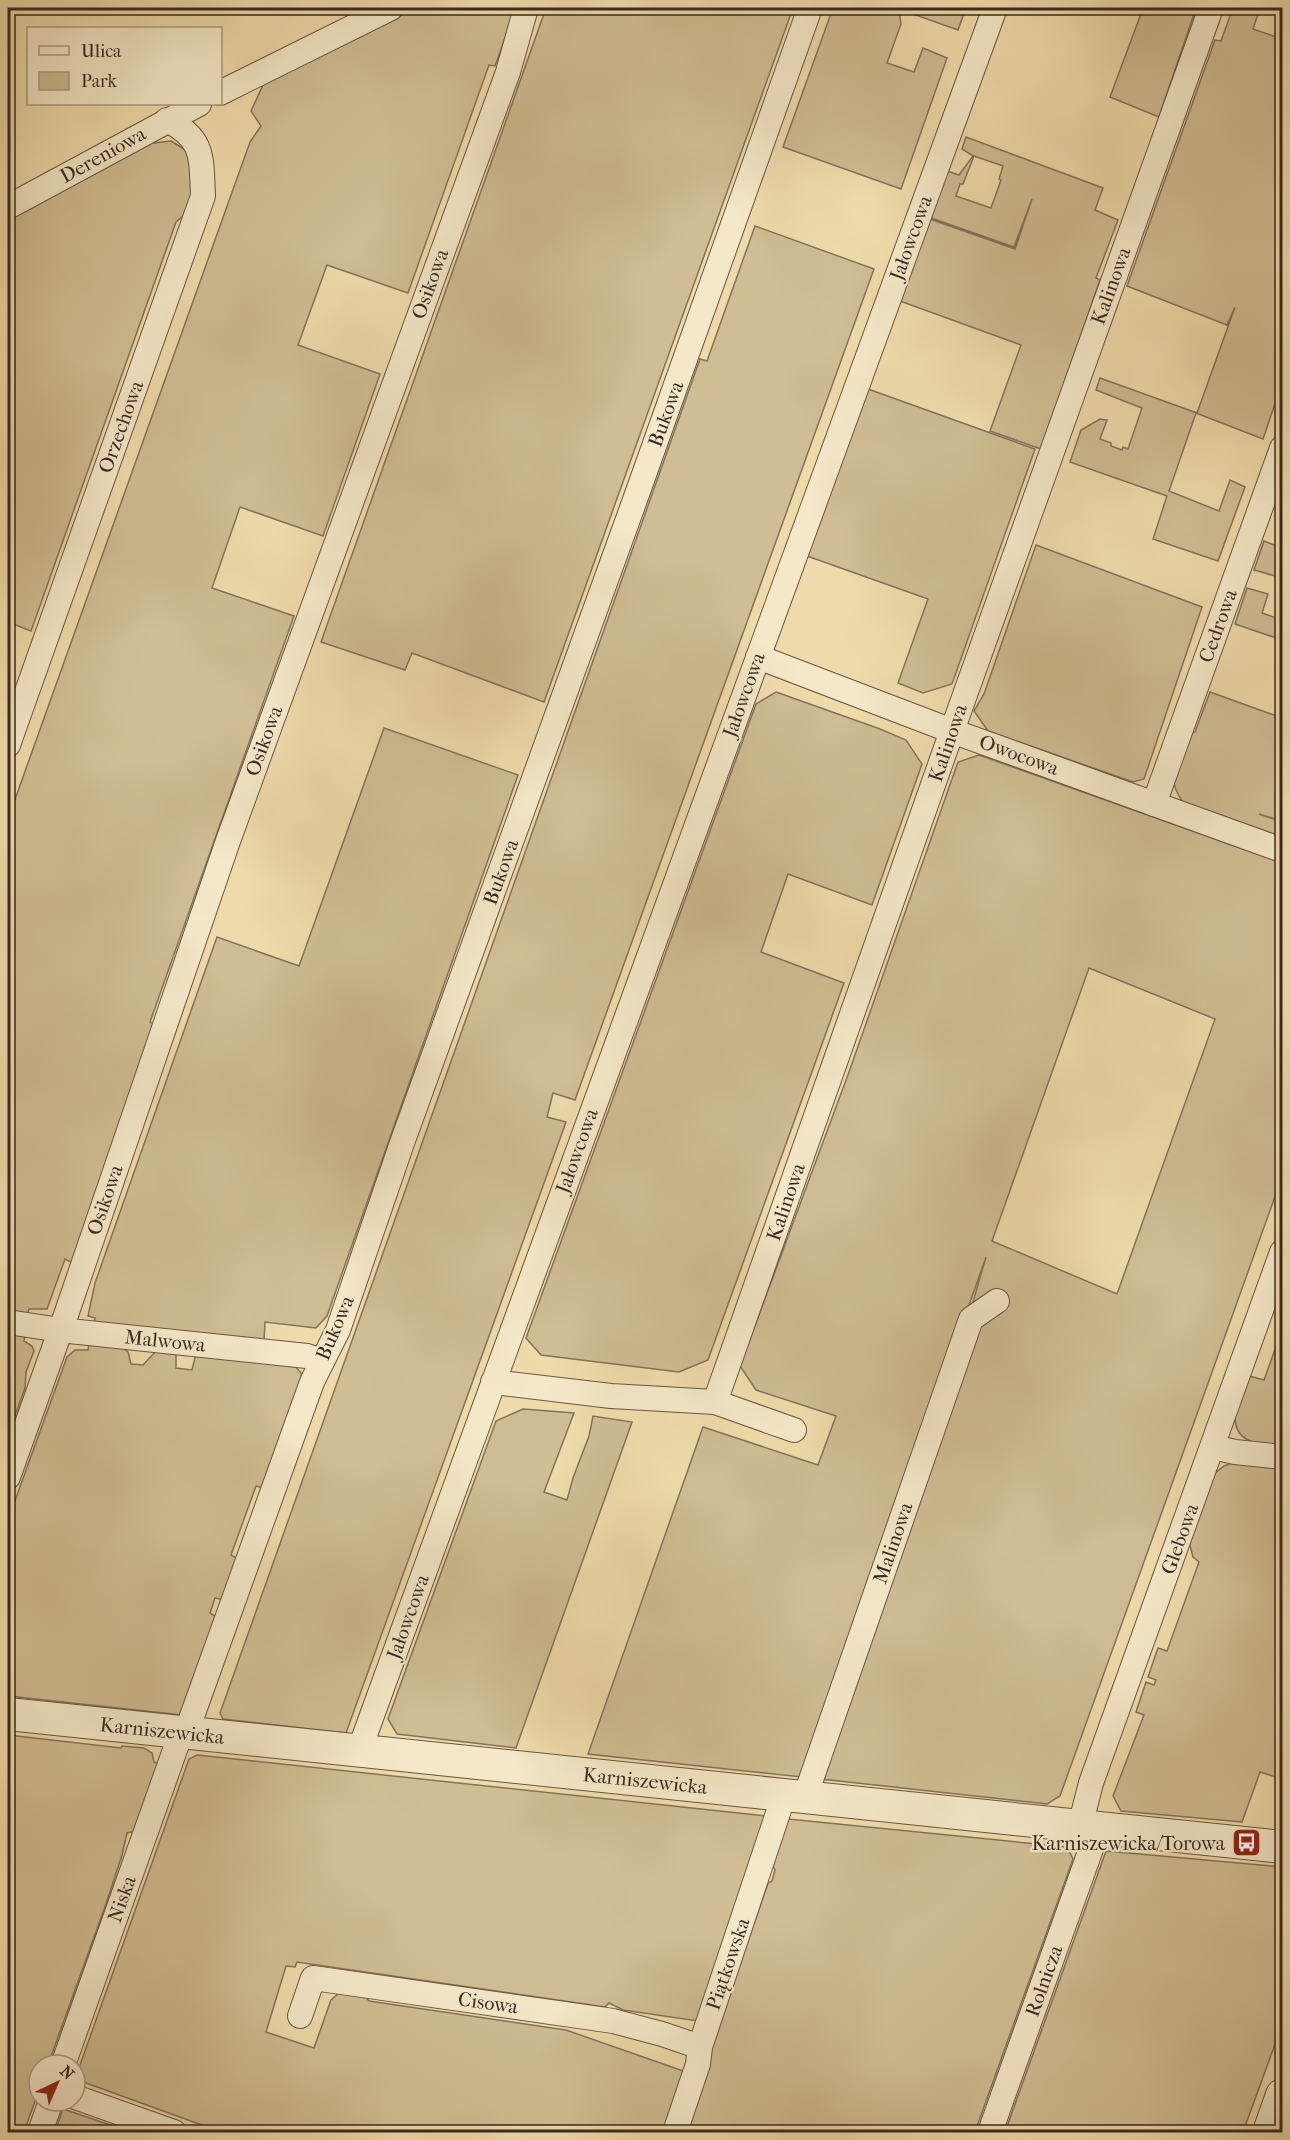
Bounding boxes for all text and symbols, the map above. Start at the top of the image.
legend [27,27,222,105]
text: Ulica [81,41,122,62]
text: Park [81,71,118,92]
street label: Dereniowa [56,122,151,188]
street label: Jałowcowa [884,192,937,285]
street label: Kalinowa [1086,243,1136,328]
street label: Osikowa [407,245,454,322]
street label: Orzechowa [94,377,149,476]
street label: Bukowa [644,377,689,450]
street label: Cedrowa [1194,586,1242,666]
street label: Jałowcowa [717,649,770,742]
street label: Kalinowa [924,700,972,785]
street label: Osikowa [241,702,288,779]
street label: Owocowa [976,730,1063,780]
street label: Bukowa [479,835,524,908]
street label: Jałowcowa [550,1105,603,1198]
street label: Kalinowa [762,1159,810,1244]
street label: Osikowa [82,1161,128,1238]
street label: Bukowa [311,1292,359,1364]
street label: Malwowa [124,1325,207,1357]
street label: Malinowa [868,1499,918,1587]
street label: Glebowa [1157,1500,1204,1577]
street label: Jałowcowa [381,1571,434,1664]
street label: Karniszewicka [99,1713,226,1749]
street label: Karniszewicka [582,1763,709,1799]
bus stop icon: Karniszewicka/Torowa [1230,1827,1262,1859]
place label: Karniszewicka/Torowa [1032,1832,1226,1855]
street label: Niska [103,1872,141,1925]
street label: Piątkowska [702,1914,755,2013]
street label: Rolnicza [1021,1942,1068,2020]
street label: Cisowa [457,1987,520,2019]
north arrow [27,2053,87,2113]
text: N [56,2062,79,2084]

